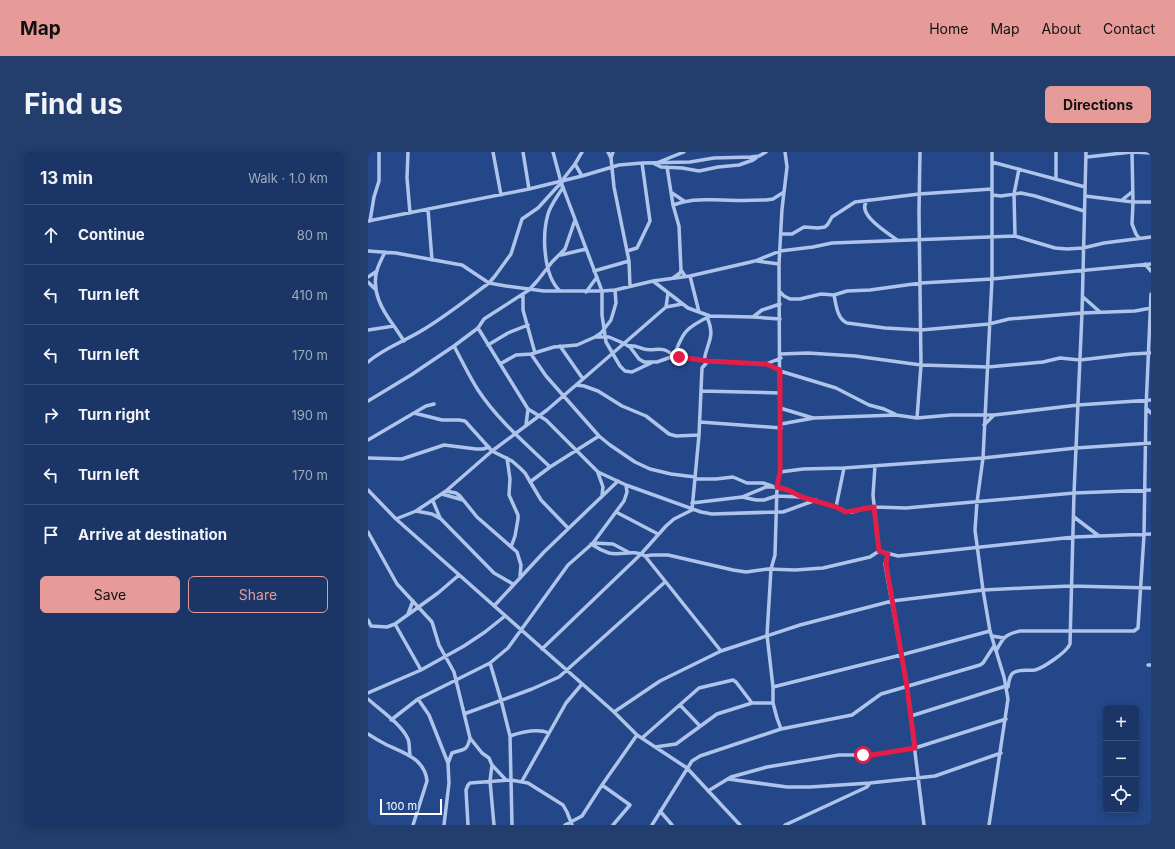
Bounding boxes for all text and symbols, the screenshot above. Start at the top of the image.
text: Map [20,17,61,40]
text: Home [929,20,968,37]
text: Map [990,20,1020,37]
text: About [1042,20,1081,37]
text: Contact [1103,20,1155,37]
button: Directions [1045,86,1151,123]
text: Find us [24,87,123,121]
text: 13 min [40,168,93,188]
text: Walk · 1.0 km [248,170,328,186]
icon: ahead [40,224,62,246]
text: Continue [78,225,145,244]
text: 80 m [297,227,328,243]
icon: left [40,284,62,306]
text: Turn left [78,285,139,304]
text: 410 m [291,287,328,303]
icon: left [40,344,62,366]
text: Turn left [78,345,139,364]
text: 170 m [292,347,328,363]
route end [670,348,688,366]
icon: right [40,404,62,426]
text: Turn right [78,405,150,424]
text: 190 m [291,407,328,423]
icon: left [40,464,62,486]
text: Turn left [78,465,139,484]
text: 170 m [292,467,328,483]
icon: arrive [40,524,62,546]
text: Arrive at destination [78,525,227,544]
button: Save [40,576,180,613]
button: Share [188,576,328,613]
map controls [1103,705,1139,813]
button: + [1103,705,1139,741]
button: − [1103,741,1139,777]
route start [854,746,872,764]
button: locate [1103,777,1139,813]
scale bar [380,797,442,816]
text: 100 m [386,799,417,813]

